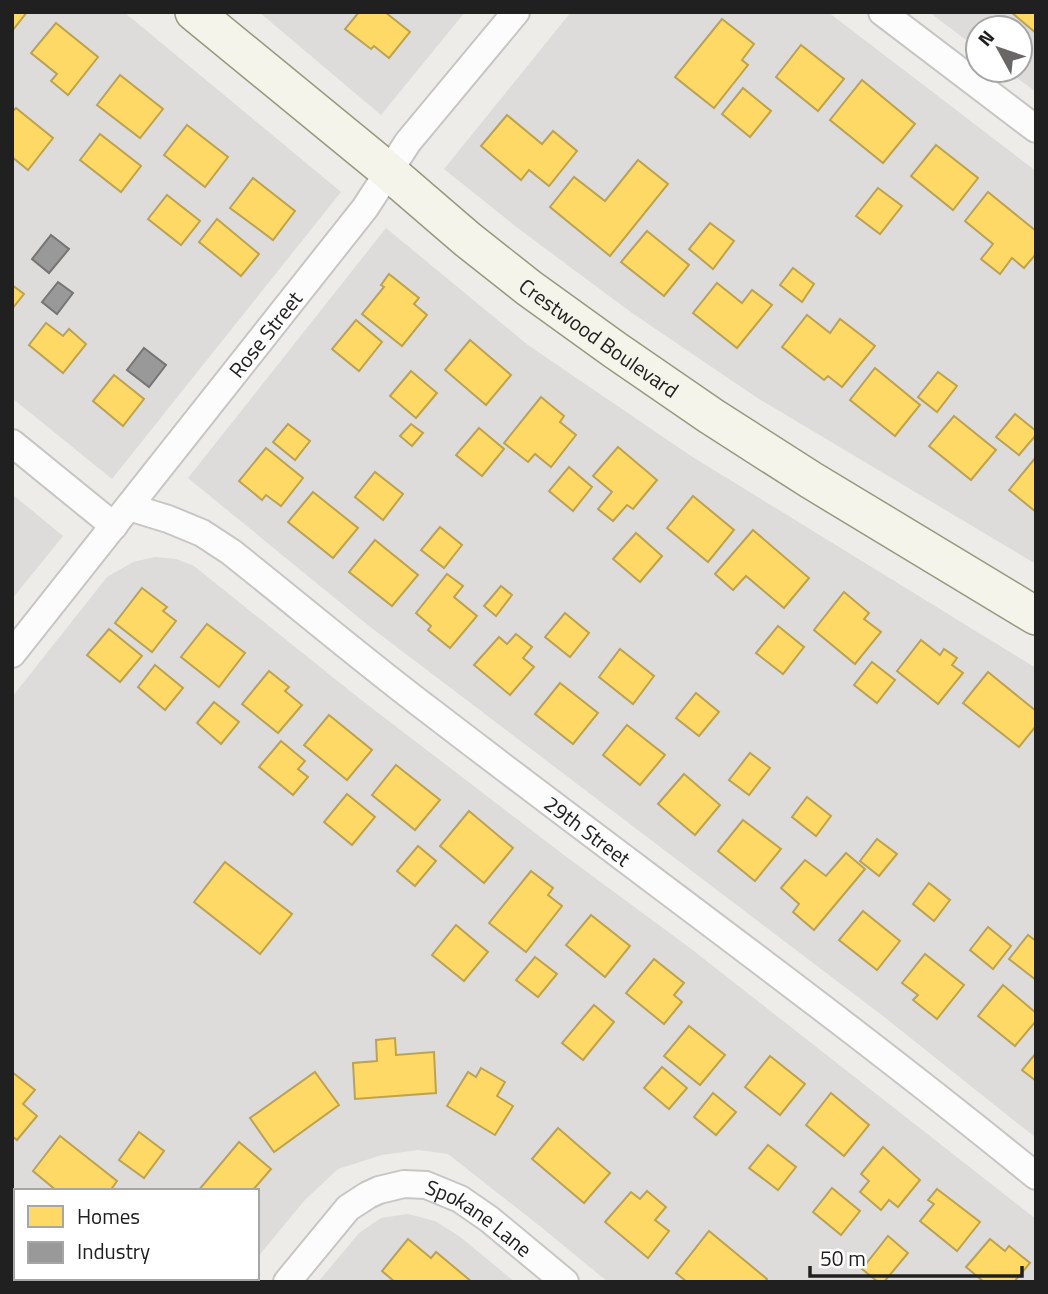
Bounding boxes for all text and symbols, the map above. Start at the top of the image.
north arrow [964,14,1034,84]
text: N [970,23,1001,52]
street label: Crestwood Boulevard [512,270,685,405]
street label: Rose Street [221,283,310,384]
street label: 29th Street [538,788,638,874]
street label: Spokane Lane [421,1171,539,1264]
legend [14,1189,259,1280]
text: Homes [77,1200,140,1232]
scale bar [810,1234,1022,1278]
text: Industry [77,1235,150,1267]
text: 50 m [820,1242,866,1274]

